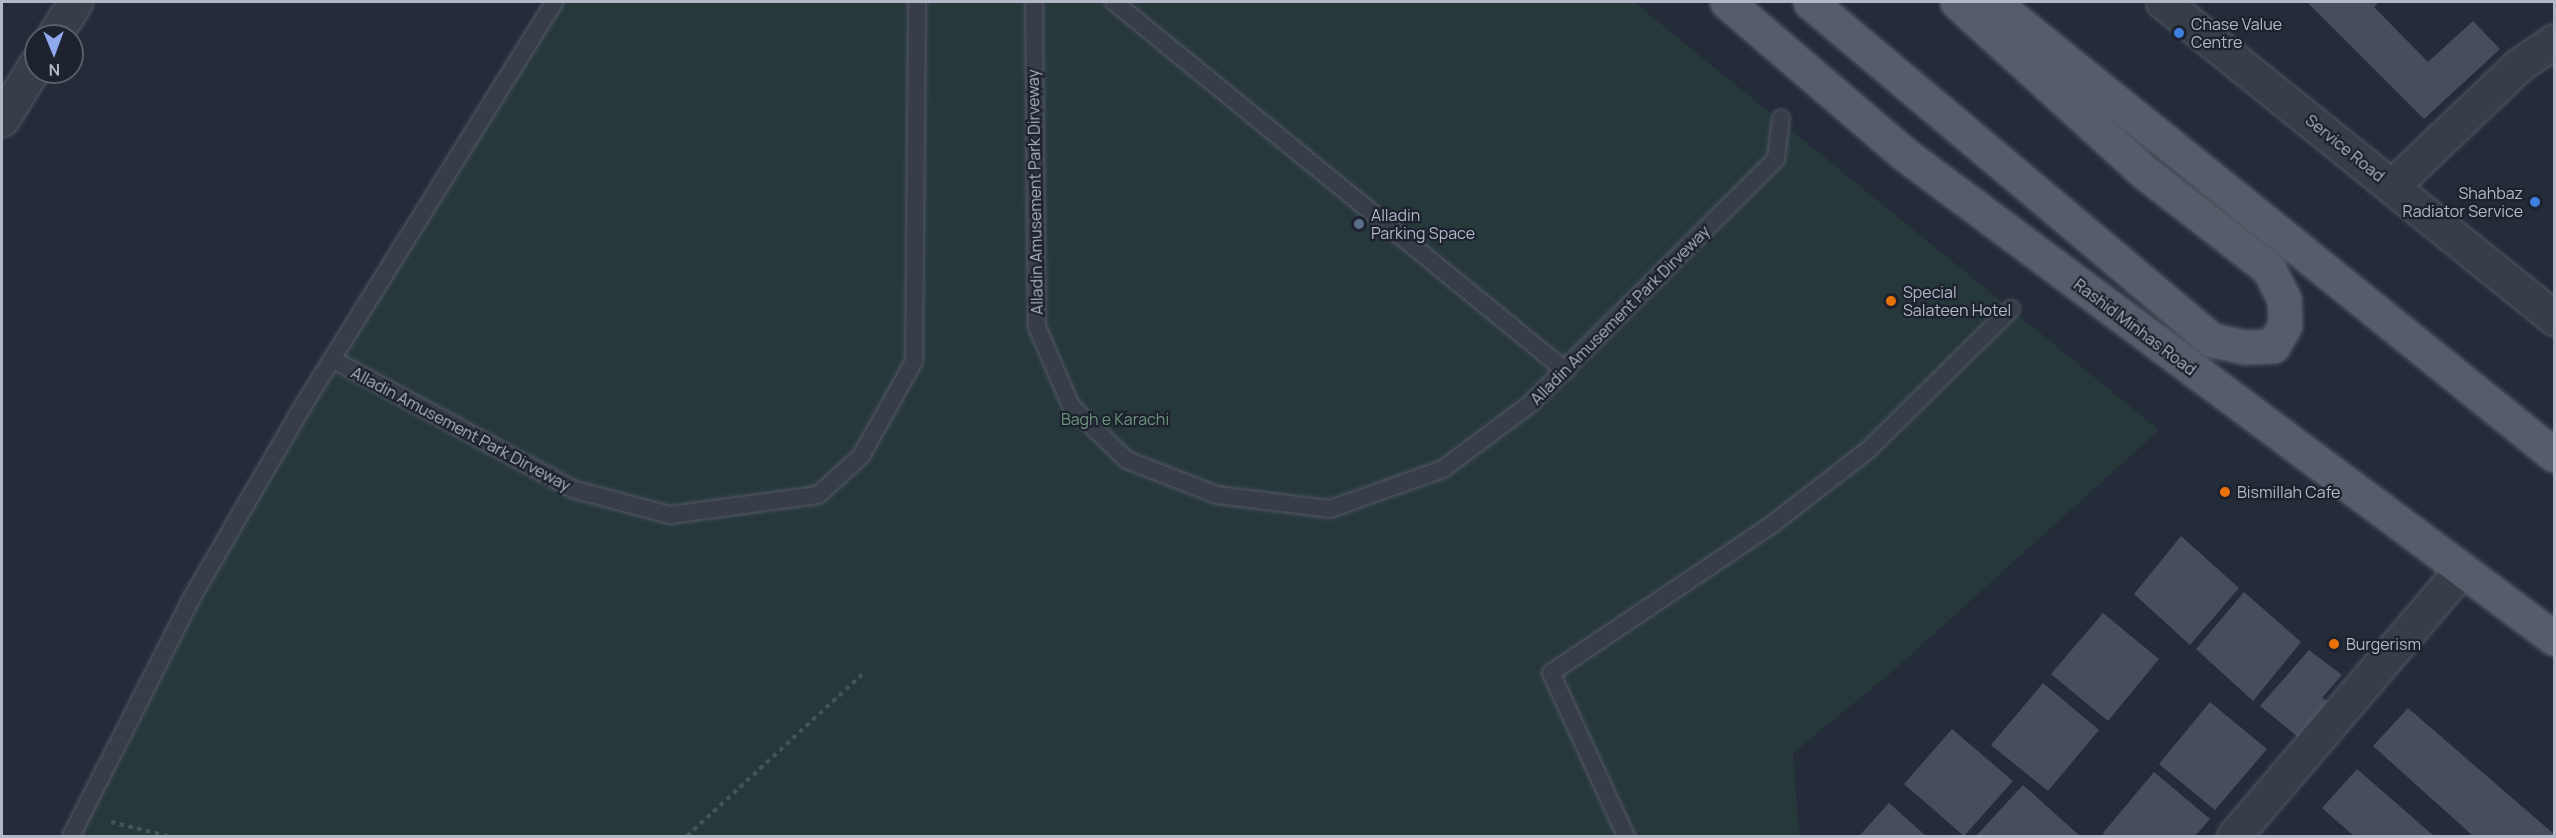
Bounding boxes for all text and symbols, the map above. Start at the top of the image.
place label: Chase Value Centre [2191,14,2282,52]
north arrow [24,24,84,84]
marker: Chase Value Centre [2172,26,2186,40]
text: N [48,59,60,81]
street label: Alladin Amusement Park Dirveway [1023,69,1047,315]
street label: Service Road [2302,110,2388,186]
place label: Shahbaz Radiator Service [2403,183,2523,221]
marker: Shahbaz Radiator Service [2528,195,2542,209]
place label: Alladin Parking Space [1371,205,1475,243]
marker: Alladin Parking Space [1352,217,1366,231]
street label: Alladin Amusement Park Dirveway [1526,221,1714,409]
street label: Rashid Minhas Road [2070,275,2200,379]
place label: Special Salateen Hotel [1903,282,2011,320]
marker: Special Salateen Hotel [1884,294,1898,308]
street label: Alladin Amusement Park Dirveway [348,363,574,495]
park label: Bagh e Karachi [1061,409,1169,429]
place label: Bismillah Cafe [2237,482,2340,502]
marker: Bismillah Cafe [2218,485,2232,499]
place label: Burgerism [2346,634,2421,654]
marker: Burgerism [2327,637,2341,651]

